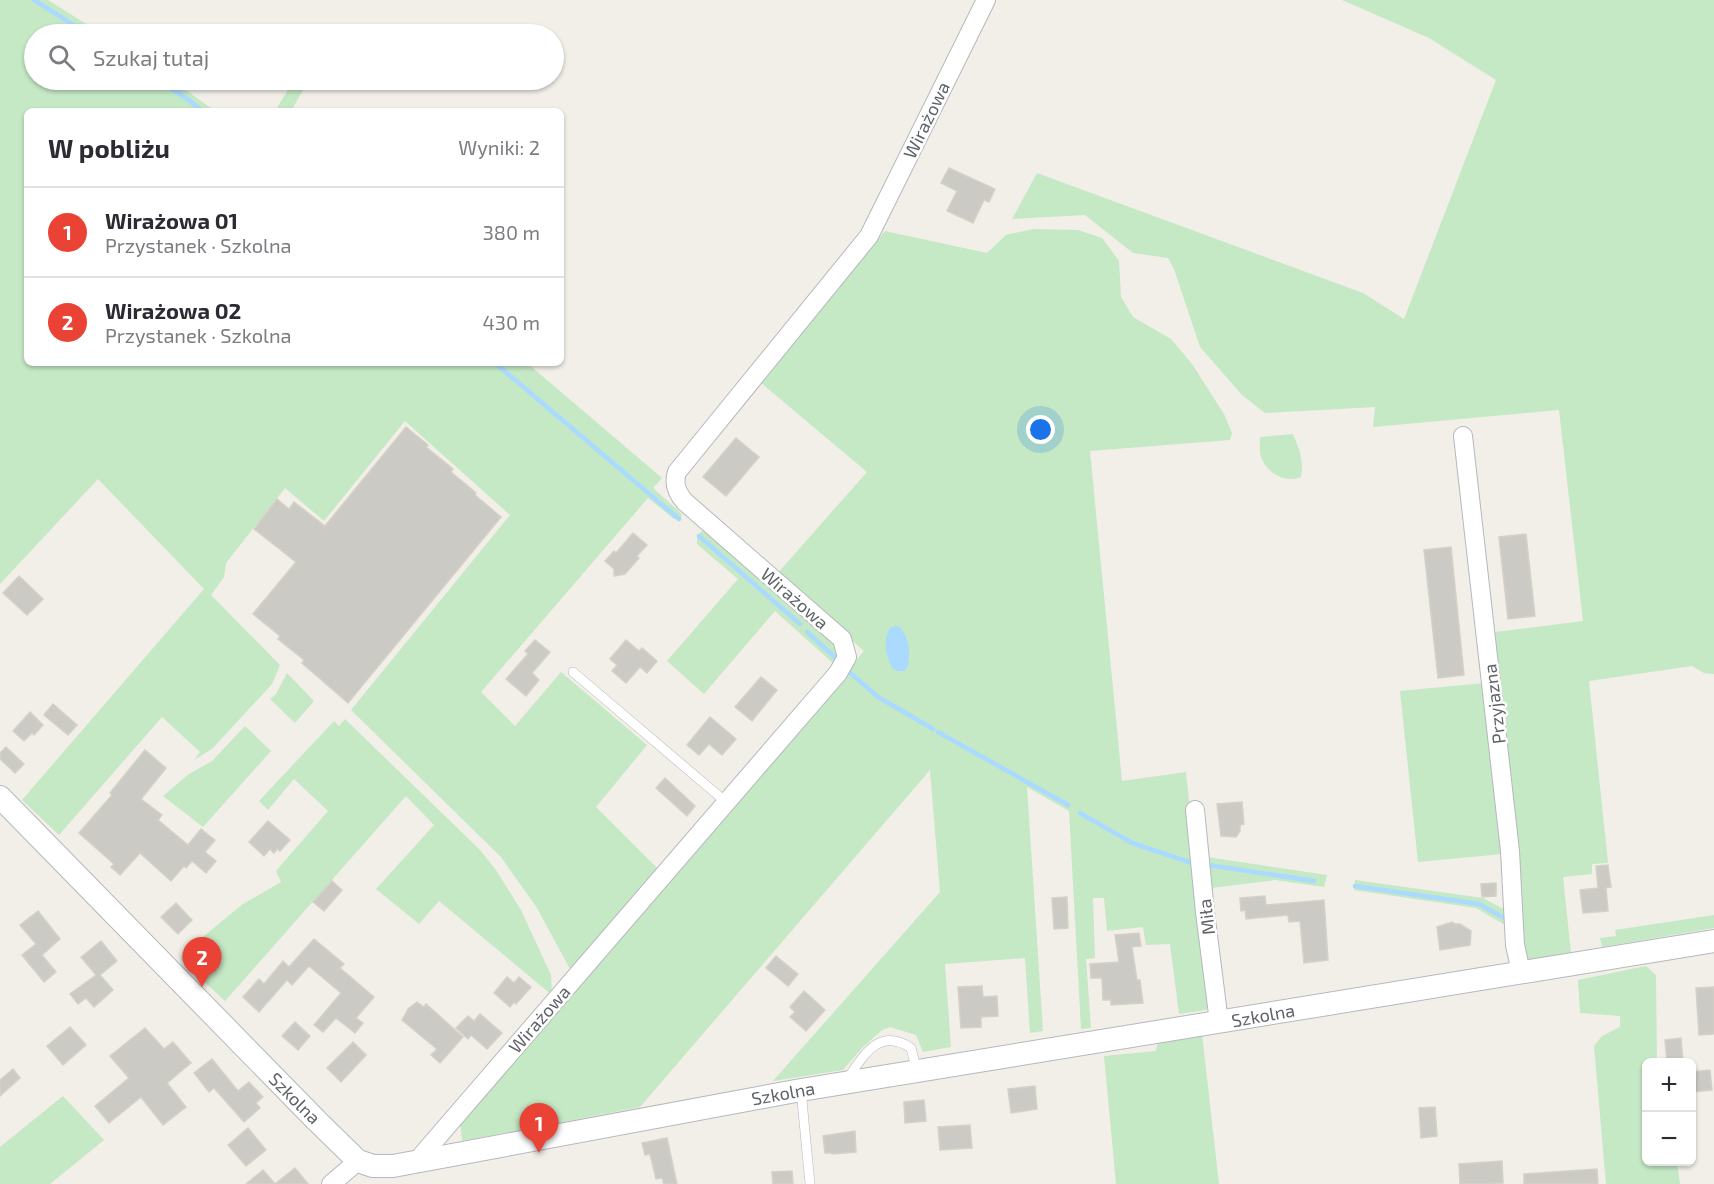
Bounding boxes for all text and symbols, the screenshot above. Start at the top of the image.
search box [24,24,564,90]
icon: search [45,41,78,74]
text: Szukaj tutaj [93,44,209,70]
street label: Wirażowa [898,78,954,162]
text: W pobliżu [48,132,170,163]
text: Wyniki: 2 [458,135,540,159]
text: Wirażowa 01 [105,207,238,233]
text: 1 [63,220,72,244]
text: 380 m [483,220,540,244]
text: Przystanek · Szkolna [105,233,292,257]
text: Wirażowa 02 [105,297,241,323]
text: 2 [62,310,73,334]
text: 430 m [483,310,540,334]
text: Przystanek · Szkolna [105,323,292,347]
your location [1026,415,1055,444]
street label: Wirażowa [757,563,833,633]
street label: Przyjazna [1478,663,1510,745]
street label: Miła [1193,898,1219,936]
pin: 2 [182,938,222,987]
street label: Wirażowa [504,981,574,1057]
street label: Szkolna [1230,999,1296,1031]
map controls [1642,1058,1696,1166]
button: + [1642,1058,1696,1112]
street label: Szkolna [265,1068,325,1128]
street label: Szkolna [750,1077,816,1109]
pin: 1 [520,1104,558,1153]
button: − [1642,1112,1696,1166]

